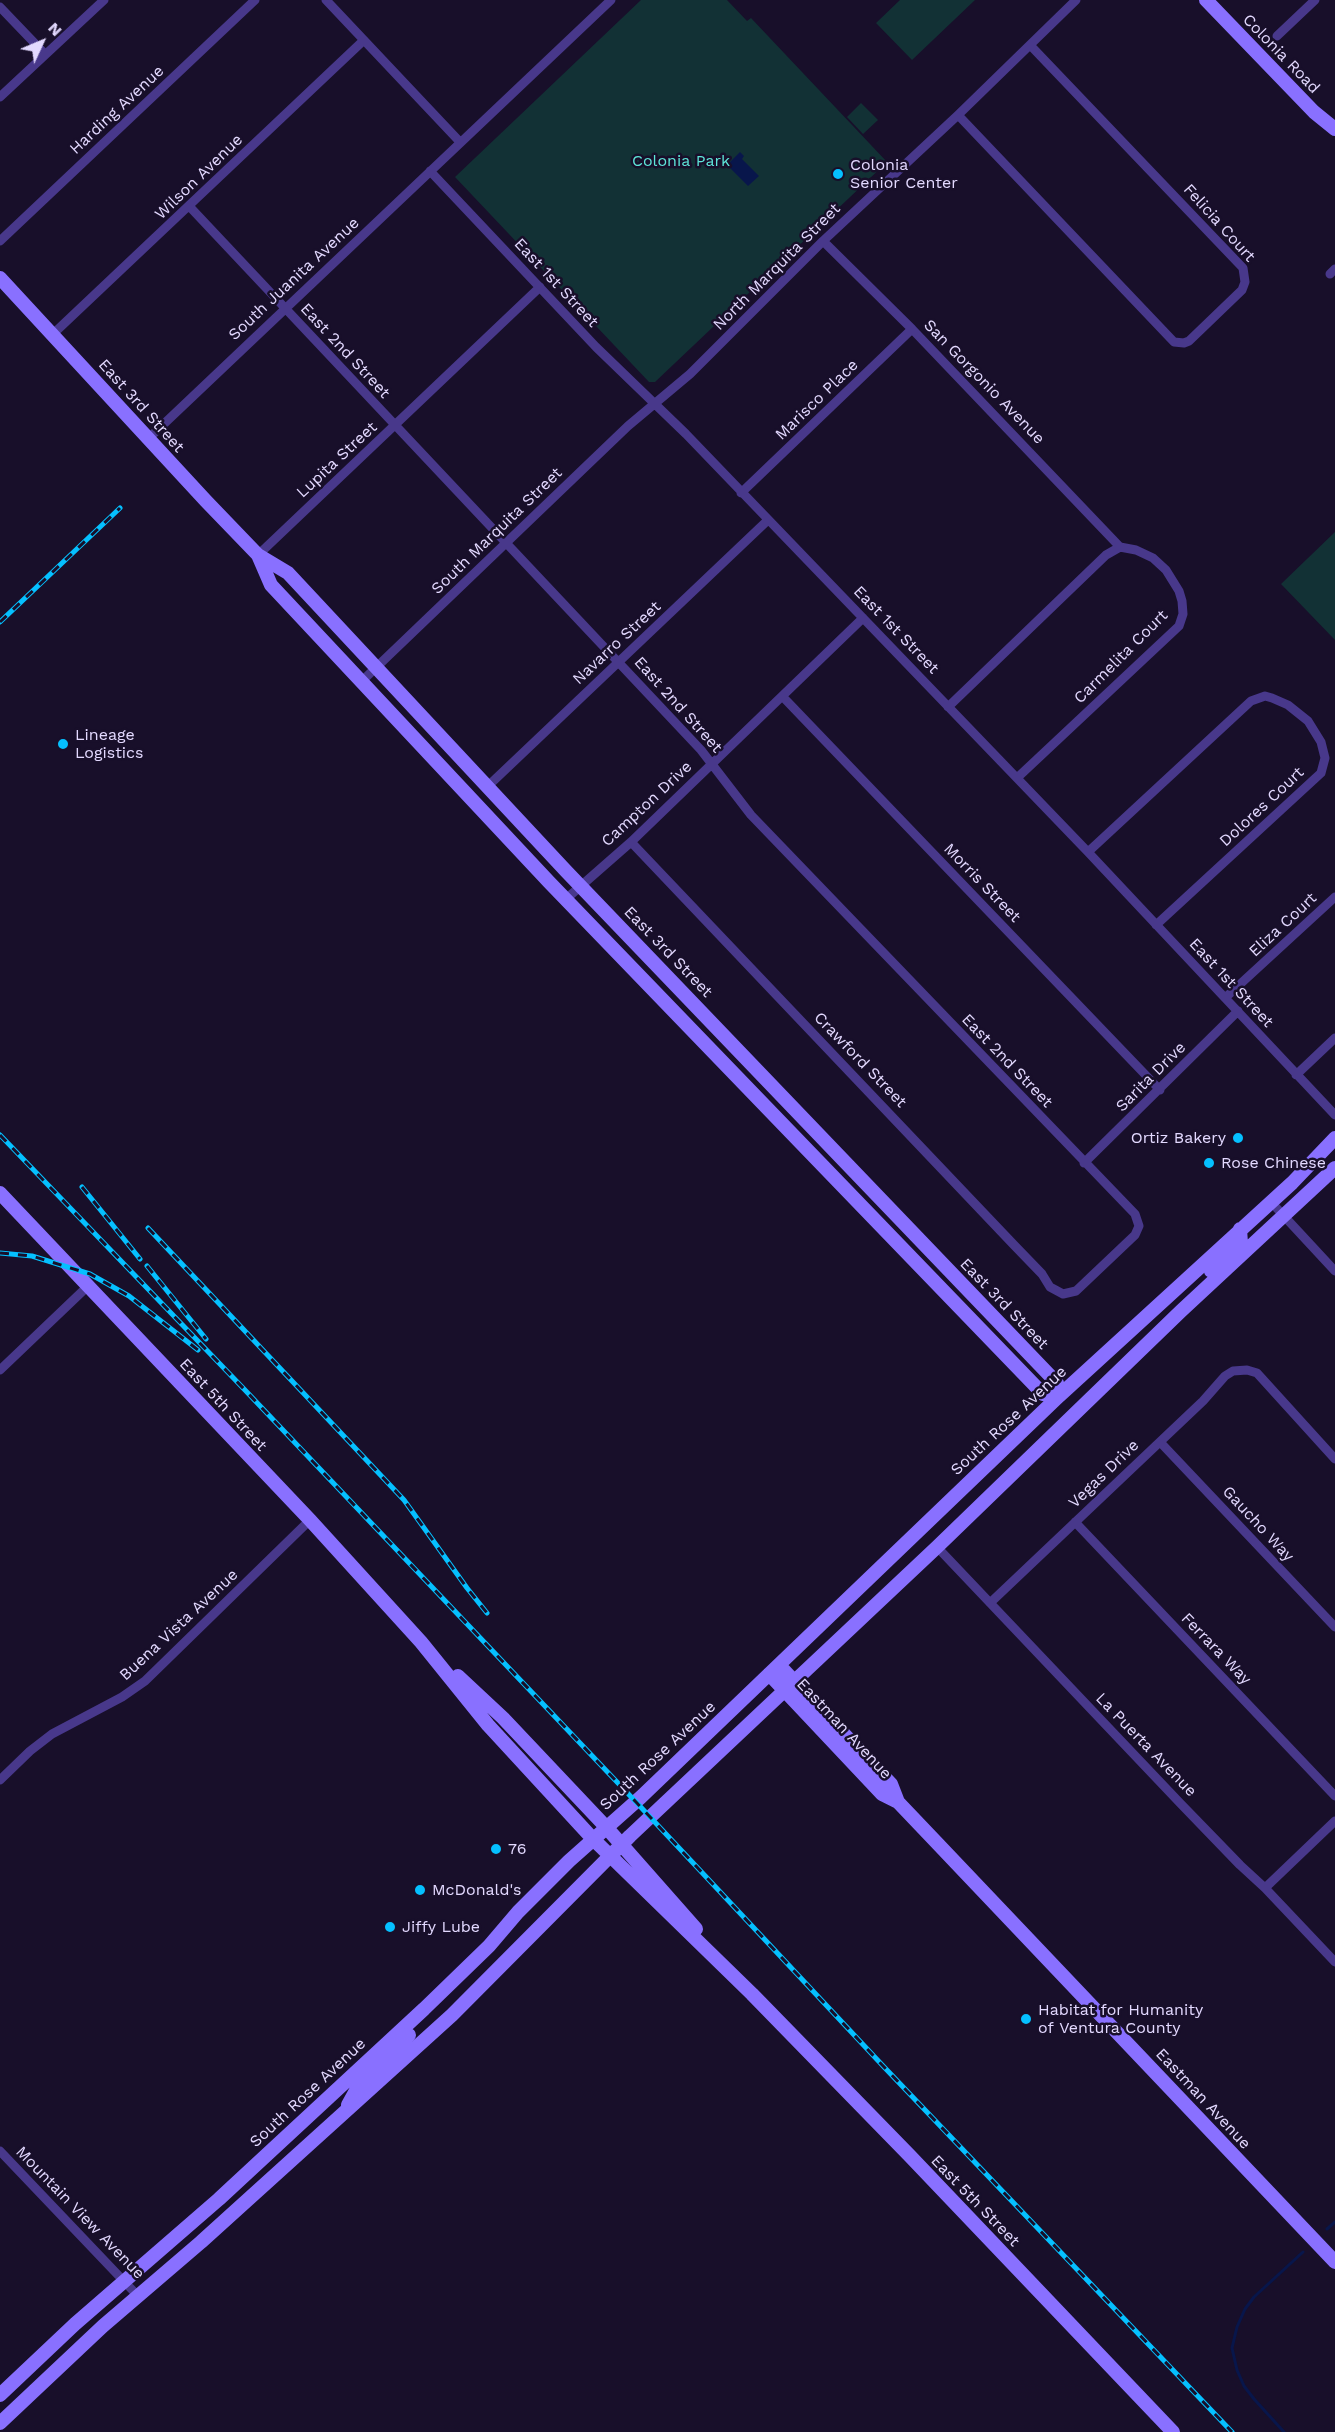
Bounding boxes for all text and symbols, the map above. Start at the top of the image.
street label: Colonia Road [1238,10,1324,98]
north arrow [12,12,72,72]
text: N [44,18,66,40]
street label: Harding Avenue [66,61,168,159]
street label: Wilson Avenue [151,130,247,224]
park label: Colonia Park [632,151,730,171]
place label: Colonia Senior Center [850,155,958,193]
marker: Colonia Senior Center [831,167,845,181]
street label: Felicia Court [1179,180,1259,266]
street label: North Marquita Street [709,199,845,335]
street label: South Juanita Avenue [225,213,363,345]
street label: East 1st Street [510,234,602,332]
street label: East 2nd Street [296,300,394,402]
street label: San Gorgonio Avenue [920,316,1048,448]
street label: East 3rd Street [94,355,188,457]
street label: Marisco Place [772,356,862,444]
street label: Lupita Street [293,418,381,502]
street label: South Marquita Street [428,464,566,598]
street label: East 1st Street [849,582,943,678]
street label: Navarro Street [569,597,665,689]
street label: Carmelita Court [1070,606,1172,708]
street label: East 2nd Street [630,653,726,757]
place label: Lineage Logistics [75,725,143,763]
marker: Lineage Logistics [56,737,70,751]
street label: Campton Drive [598,757,696,851]
street label: Dolores Court [1216,763,1308,851]
street label: Morris Street [939,839,1025,927]
street label: Eliza Court [1245,889,1321,961]
street label: East 3rd Street [620,902,716,1002]
street label: East 1st Street [1185,934,1277,1032]
street label: Crawford Street [810,1008,910,1112]
street label: East 2nd Street [957,1010,1057,1112]
street label: Sarita Drive [1112,1038,1190,1116]
place label: Ortiz Bakery [1131,1128,1226,1148]
marker: Ortiz Bakery [1231,1131,1245,1145]
place label: Rose Chinese [1221,1153,1326,1173]
marker: Rose Chinese [1202,1156,1216,1170]
street label: East 3rd Street [956,1254,1052,1354]
street label: East 5th Street [175,1355,271,1455]
street label: South Rose Avenue [947,1362,1071,1480]
street label: Vegas Drive [1065,1436,1143,1512]
street label: Gaucho Way [1218,1482,1298,1566]
street label: Buena Vista Avenue [116,1565,242,1685]
street label: Ferrara Way [1177,1609,1255,1689]
street label: Eastman Avenue [792,1675,896,1783]
street label: La Puerta Avenue [1092,1689,1200,1801]
street label: South Rose Avenue [596,1697,720,1815]
place label: 76 [508,1839,526,1859]
marker: 76 [489,1842,503,1856]
place label: McDonald's [432,1880,521,1900]
marker: McDonald's [413,1883,427,1897]
place label: Jiffy Lube [402,1917,480,1937]
marker: Jiffy Lube [383,1920,397,1934]
place label: Habitat for Humanity of Ventura County [1038,2000,1203,2038]
marker: Habitat for Humanity of Ventura County [1019,2012,1033,2026]
street label: South Rose Avenue [246,2034,370,2152]
street label: Eastman Avenue [1151,2045,1255,2153]
street label: Mountain View Avenue [12,2143,148,2283]
street label: East 5th Street [927,2151,1023,2251]

